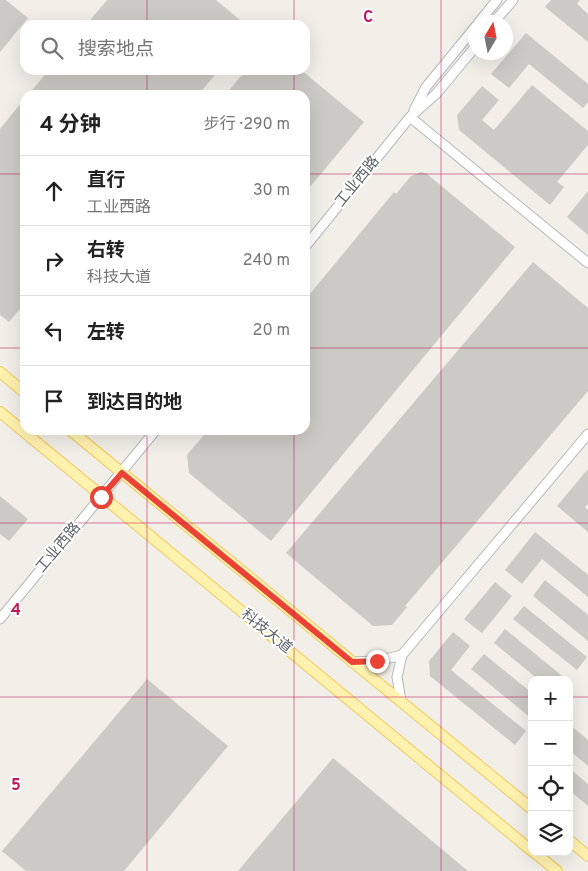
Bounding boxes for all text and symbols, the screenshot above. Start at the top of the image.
text: C [363,8,373,28]
north arrow [468,15,513,60]
search box [20,20,310,75]
icon: search [38,34,66,62]
text: 搜索地点 [78,38,154,62]
text: 4 分钟 [40,112,101,139]
text: 步行 · 290 m [204,115,290,135]
street label: 工业西路 [332,153,384,211]
text: 直行 [87,169,125,193]
icon: ahead [40,177,68,205]
text: 30 m [253,181,290,201]
text: 工业西路 [87,198,151,218]
text: 右转 [87,239,125,263]
icon: right [40,247,68,275]
text: 240 m [243,251,290,271]
text: 科技大道 [87,268,151,288]
icon: left [40,317,68,345]
text: 左转 [87,321,125,345]
text: 20 m [253,321,290,341]
icon: arrive [40,387,68,415]
text: 到达目的地 [87,391,182,415]
route start [90,486,113,509]
street label: 工业西路 [32,519,86,577]
text: 4 [11,601,21,621]
street label: 科技大道 [237,606,295,658]
route end [366,650,389,673]
map controls [528,676,573,856]
button: + [528,676,573,721]
button: − [528,721,573,766]
button: locate [528,766,573,811]
text: 5 [11,776,21,796]
button: layers [528,811,573,856]

